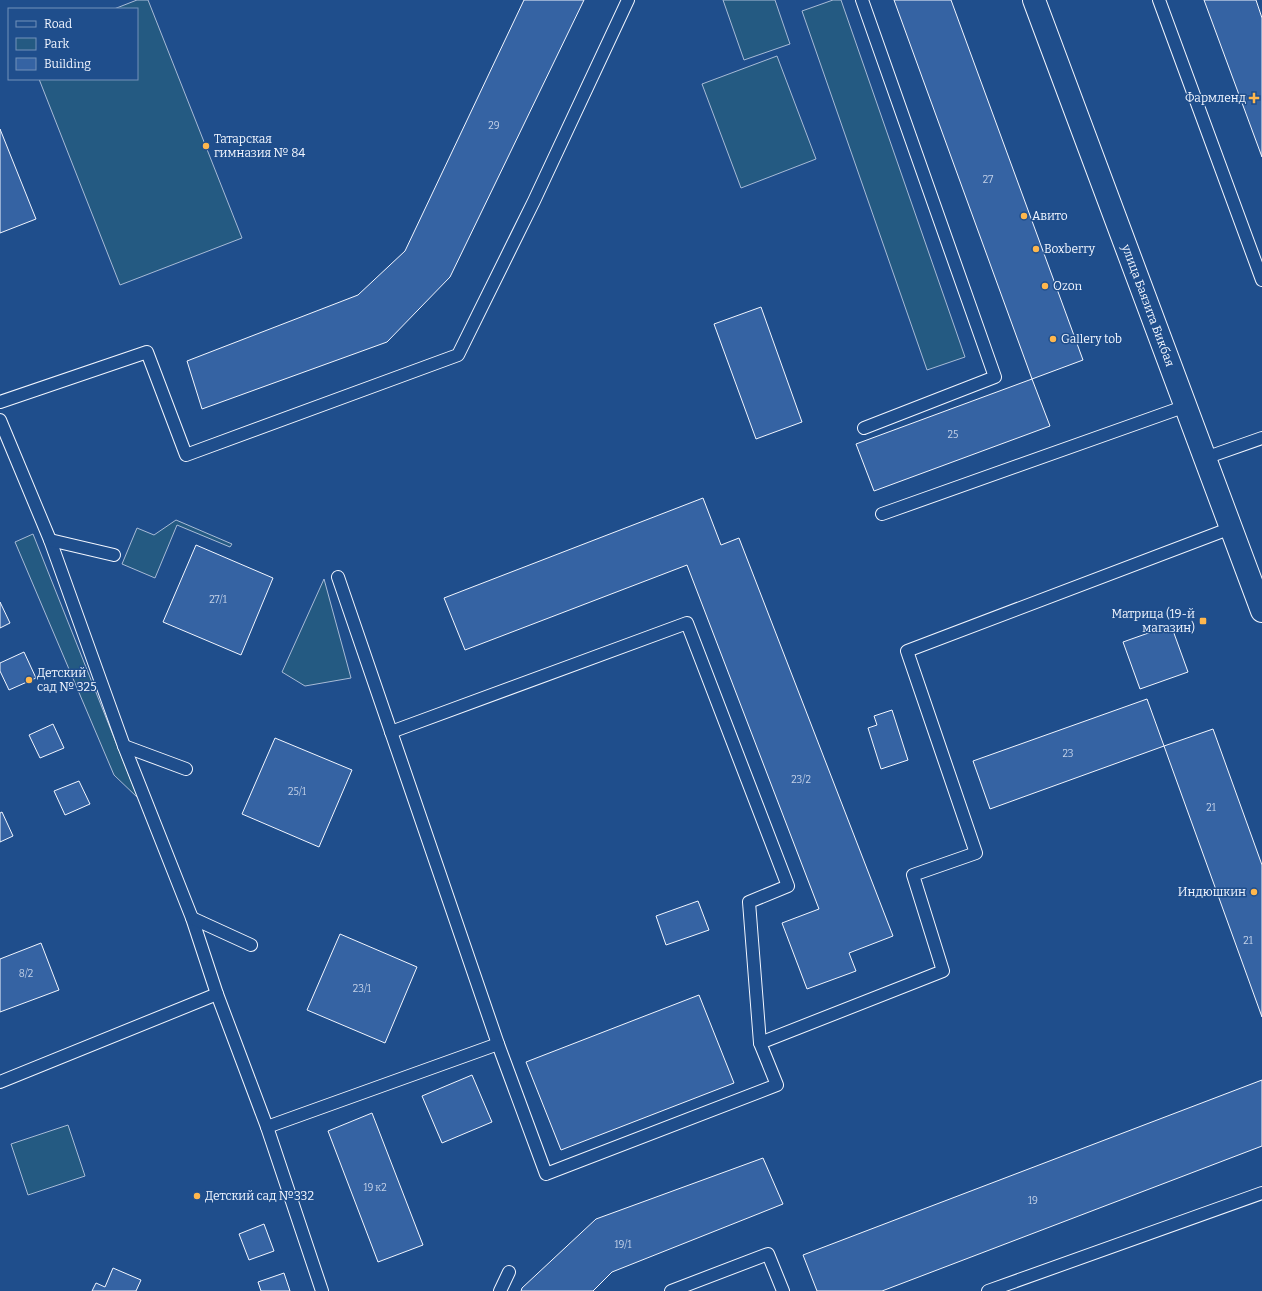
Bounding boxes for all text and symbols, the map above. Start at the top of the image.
legend [8,8,138,80]
text: Road [44,17,72,31]
text: Park [44,37,70,51]
text: Building [44,57,91,71]
place label: Фармленд [1185,91,1246,105]
marker: Фармленд [1249,93,1259,103]
house number: 29 [488,120,500,132]
place label: Татарская гимназия № 84 [214,132,305,160]
marker: Татарская гимназия № 84 [201,141,211,151]
house number: 27 [983,174,993,186]
place label: Авито [1032,209,1068,223]
marker: Авито [1019,211,1029,221]
place label: Boxberry [1044,242,1096,256]
street label: улица Баязита Бикбая [1118,242,1177,369]
marker: Boxberry [1031,244,1041,254]
place label: Ozon [1053,279,1083,293]
marker: Ozon [1040,281,1050,291]
place label: Gallery tob [1061,332,1122,346]
marker: Gallery tob [1048,334,1058,344]
house number: 25 [948,429,958,441]
house number: 27/1 [209,594,227,606]
place label: Матрица (19-й магазин) [1111,606,1195,635]
marker: Матрица (19-й магазин) [1198,616,1208,626]
place label: Детский сад № 325 [37,666,97,694]
marker: Детский сад № 325 [24,675,34,685]
house number: 23 [1062,748,1074,760]
house number: 23/2 [791,774,811,786]
house number: 25/1 [288,786,306,798]
house number: 21 [1206,802,1216,814]
place label: Индюшкин [1178,885,1246,899]
marker: Индюшкин [1249,887,1259,897]
house number: 21 [1243,935,1253,947]
house number: 8/2 [19,968,33,980]
house number: 23/1 [353,983,371,995]
house number: 19 к2 [363,1182,387,1194]
place label: Детский сад №332 [205,1189,314,1203]
marker: Детский сад №332 [192,1191,202,1201]
house number: 19 [1028,1195,1038,1207]
house number: 19/1 [614,1239,632,1251]

